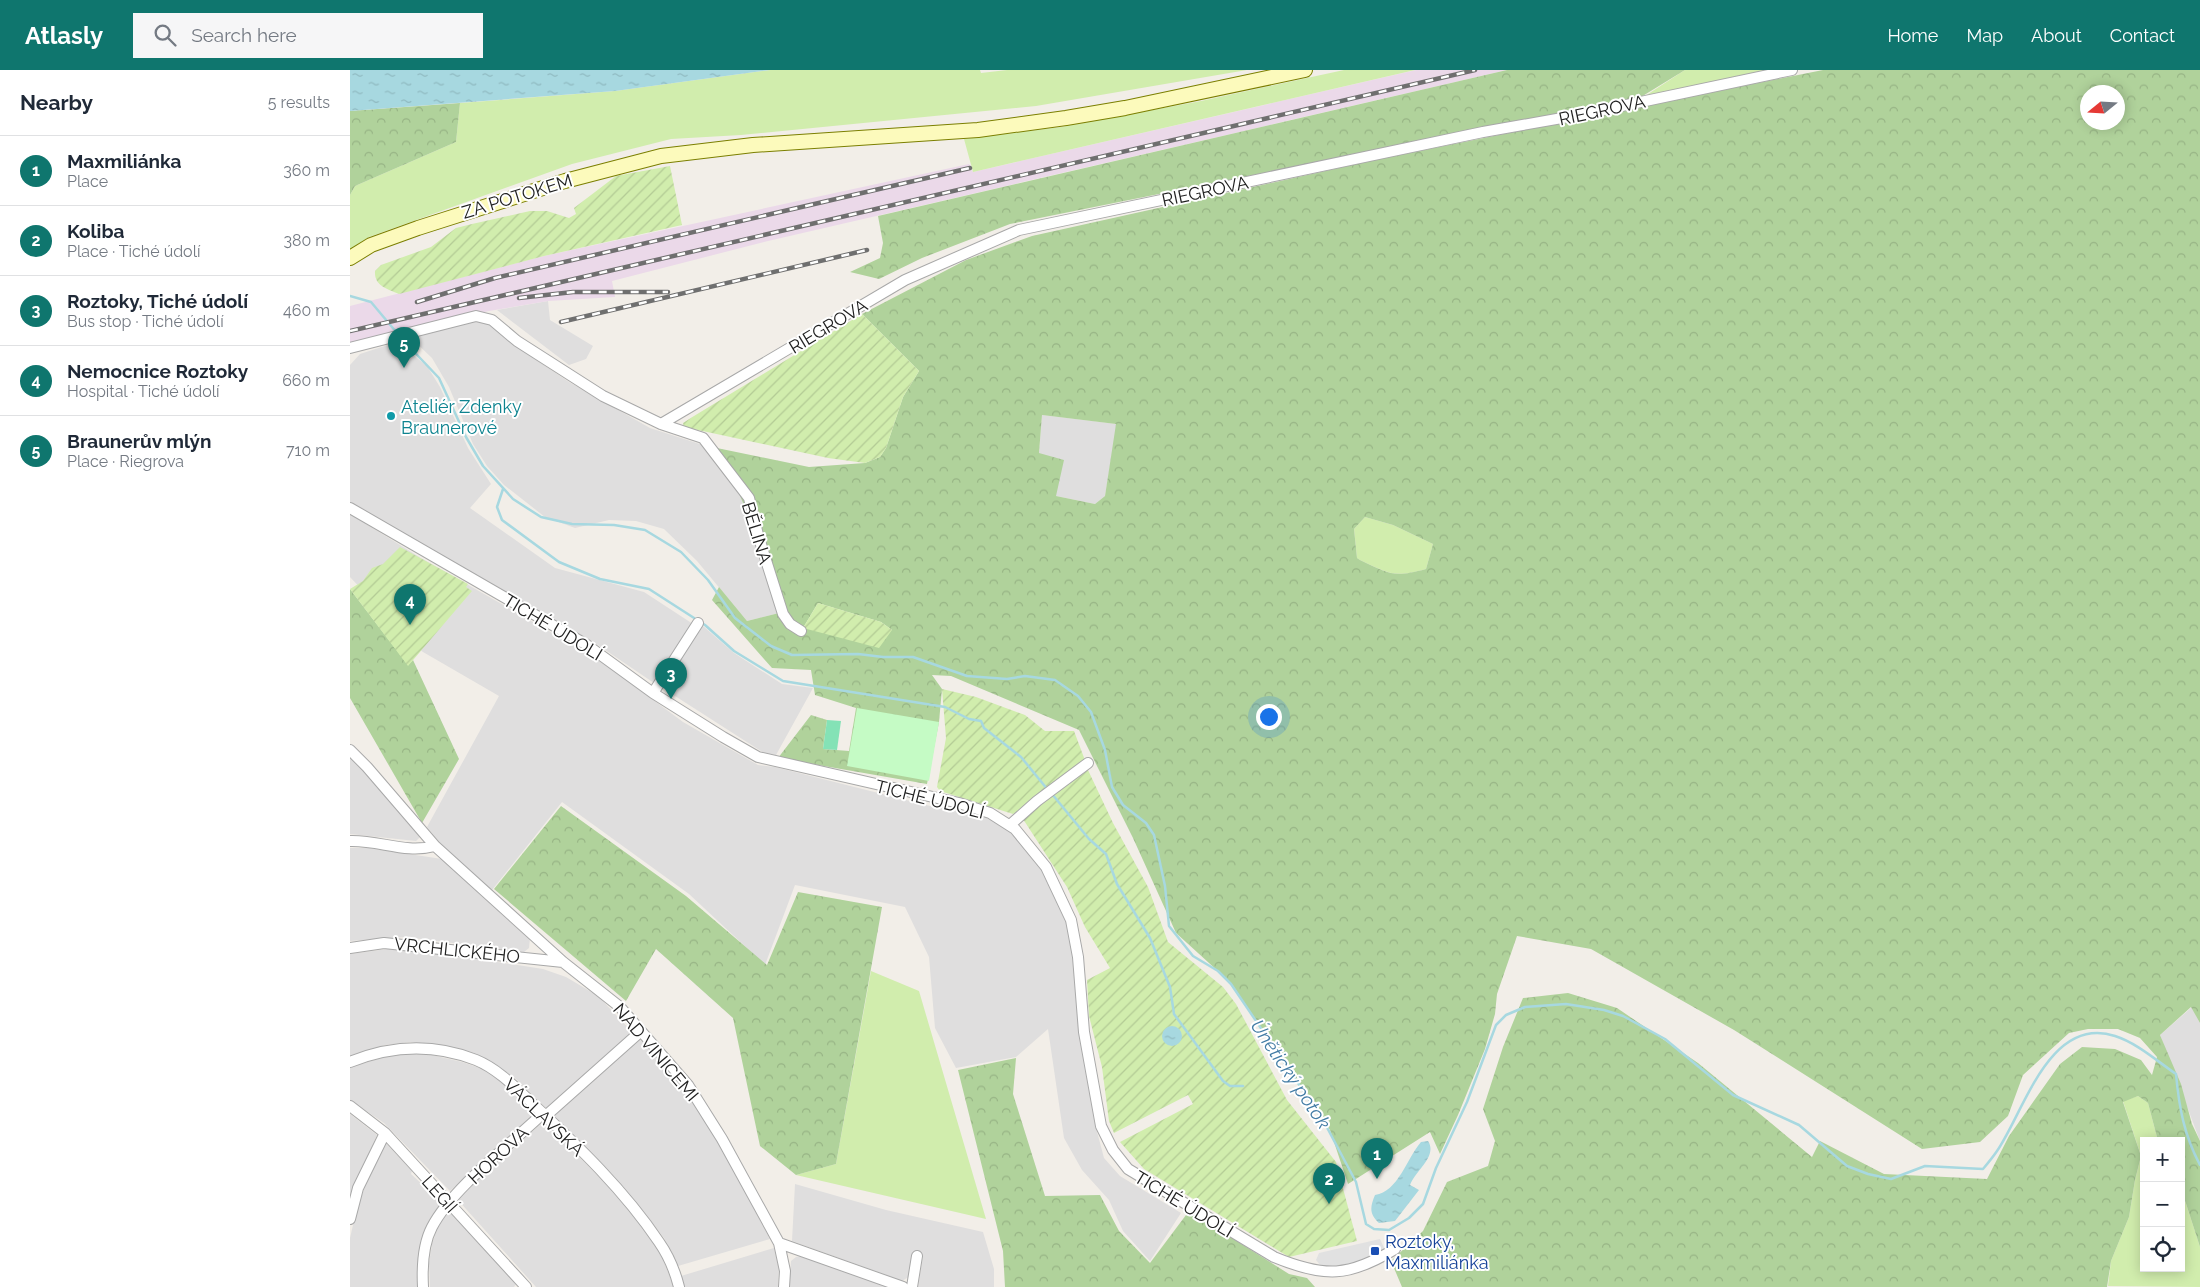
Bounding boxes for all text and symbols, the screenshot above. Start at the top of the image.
search box [133,13,483,58]
text: Atlasly [25,21,103,50]
icon: search [151,21,179,49]
text: Search here [191,24,297,46]
text: Home [1887,25,1938,46]
text: Map [1966,25,2003,46]
text: About [2031,25,2082,46]
text: Contact [2110,25,2175,46]
north arrow [2080,85,2125,130]
text: Nearby [20,90,93,115]
street label: RIEGROVA [1557,91,1647,129]
text: 5 results [268,93,330,112]
text: Maxmiliánka [67,150,182,172]
text: 1 [32,161,40,180]
text: 360 m [283,161,330,180]
street label: ZA POTOKEM [459,169,575,223]
text: Place [67,172,108,191]
street label: RIEGROVA [1160,172,1250,210]
text: Koliba [67,220,124,242]
text: 2 [31,231,41,250]
text: 380 m [283,231,330,250]
text: Place · Tiché údolí [67,242,200,261]
text: Roztoky, Tiché údolí [67,290,248,312]
street label: RIEGROVA [785,294,871,358]
text: 3 [32,301,40,320]
text: 460 m [283,301,330,320]
text: Bus stop · Tiché údolí [67,312,224,331]
pin: 5 [388,327,420,368]
text: Nemocnice Roztoky [67,360,248,382]
text: 4 [31,371,41,390]
text: 660 m [282,371,330,390]
text: Hospital · Tiché údolí [67,382,220,401]
place label: Ateliér Zdenky Braunerové [401,396,522,438]
marker: Ateliér Zdenky Braunerové [385,410,397,422]
text: Braunerův mlýn [67,430,211,452]
text: 5 [32,441,40,460]
text: 710 m [286,441,330,460]
text: Place · Riegrova [67,452,184,471]
street label: BĚLINA [738,499,777,567]
pin: 4 [394,584,426,625]
street label: TICHÉ ÚDOLÍ [500,588,607,665]
pin: 3 [655,658,687,699]
your location [1256,704,1282,730]
street label: TICHÉ ÚDOLÍ [873,774,987,823]
street label: VRCHLICKÉHO [393,932,521,967]
street label: NAD VINICEMI [609,999,703,1105]
water label: Únětický potok [1246,1015,1336,1133]
street label: VÁCLAVSKÁ [500,1073,589,1160]
street label: HOROVA [463,1122,533,1188]
map controls [2140,1137,2185,1272]
button: + [2140,1137,2185,1182]
pin: 1 [1361,1138,1393,1179]
pin: 2 [1313,1163,1345,1204]
street label: TICHÉ ÚDOLÍ [1131,1165,1238,1242]
street label: LEGIÍ [418,1170,463,1217]
button: − [2140,1182,2185,1227]
button: locate [2140,1227,2185,1272]
place label: Roztoky, Maxmiliánka [1385,1231,1488,1273]
marker: Roztoky, Maxmiliánka [1369,1245,1381,1257]

